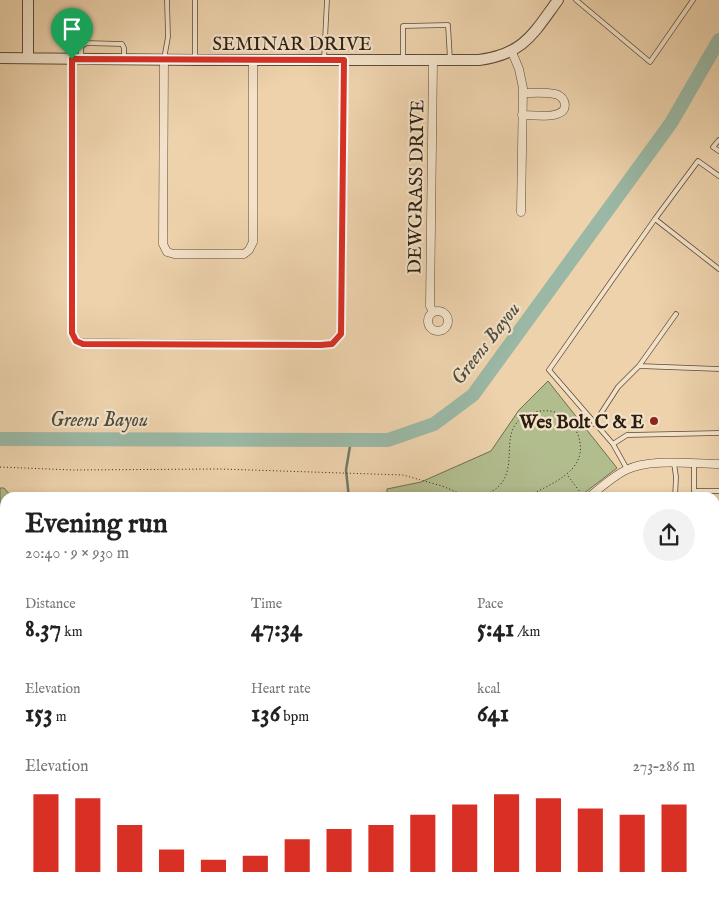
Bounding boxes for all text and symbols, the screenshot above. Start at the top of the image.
pin [51,8,93,59]
icon: arrive [58,15,86,43]
street label: SEMINAR DRIVE [212,33,372,57]
street label: DEWGRASS DRIVE [403,99,431,275]
water label: Greens Bayou [446,298,526,390]
water label: Greens Bayou [50,408,148,433]
place label: Wes Bolt C & E [518,411,644,435]
marker: Wes Bolt C & E [648,415,660,427]
text: Evening run [25,507,168,542]
button: share [643,509,695,561]
text: 20:40 · 9 × 930 m [25,544,129,564]
text: Distance [25,595,76,613]
text: Time [251,595,282,613]
text: Pace [477,595,504,613]
text: 8.37 [25,613,61,645]
text: 47:34 [251,613,302,645]
text: 5:41 [477,613,514,645]
text: km [61,623,83,641]
text: /km [514,623,540,641]
text: Elevation [25,680,81,698]
text: Heart rate [251,680,311,698]
text: kcal [477,680,500,698]
text: 153 [25,698,53,730]
text: 136 [251,698,280,730]
text: 641 [477,698,509,730]
text: m [53,708,67,726]
text: bpm [280,708,309,726]
text: Elevation [25,757,88,777]
text: 273–286 m [632,757,695,777]

